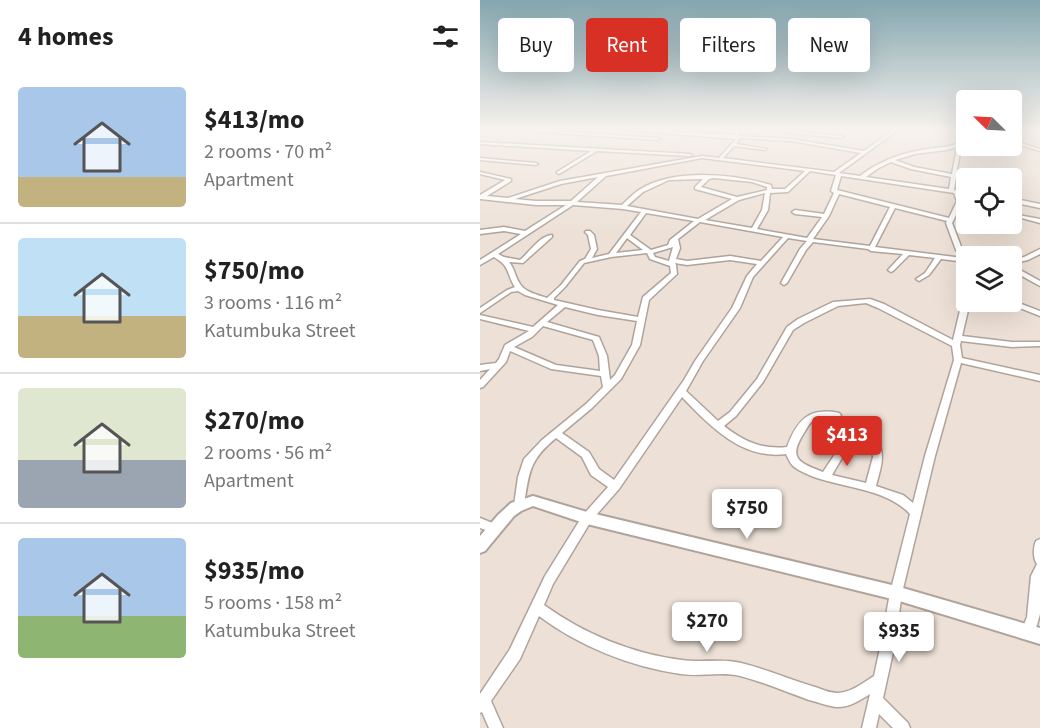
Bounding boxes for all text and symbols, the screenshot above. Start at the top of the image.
text: 4 homes [18,18,113,55]
chip: Buy [498,18,574,72]
chip: Rent [586,18,668,72]
chip: Filters [680,18,776,72]
chip: New [788,18,870,72]
icon: filters [429,20,462,53]
north arrow [956,90,1022,156]
map controls [956,90,1022,312]
text: $413/mo [204,101,304,138]
icon: home [66,111,138,183]
text: 2 rooms · 70 m² [204,138,332,166]
text: Apartment [204,166,294,194]
button: locate [956,168,1022,234]
button: layers [956,246,1022,312]
text: $750/mo [204,252,304,289]
icon: home [66,262,138,334]
text: 3 rooms · 116 m² [204,289,342,317]
text: Katumbuka Street [204,317,355,345]
text: $270/mo [204,402,304,439]
icon: home [66,412,138,484]
pin: $413 [811,416,883,467]
text: $413 [826,421,868,449]
text: 2 rooms · 56 m² [204,439,332,467]
text: Apartment [204,467,294,495]
pin: $750 [711,489,783,540]
text: $750 [726,494,768,522]
text: $935/mo [204,552,304,589]
icon: home [66,562,138,634]
text: 5 rooms · 158 m² [204,589,342,617]
pin: $270 [671,602,743,653]
text: $270 [686,607,728,635]
pin: $935 [863,612,935,663]
text: Katumbuka Street [204,617,355,645]
text: $935 [878,617,920,645]

